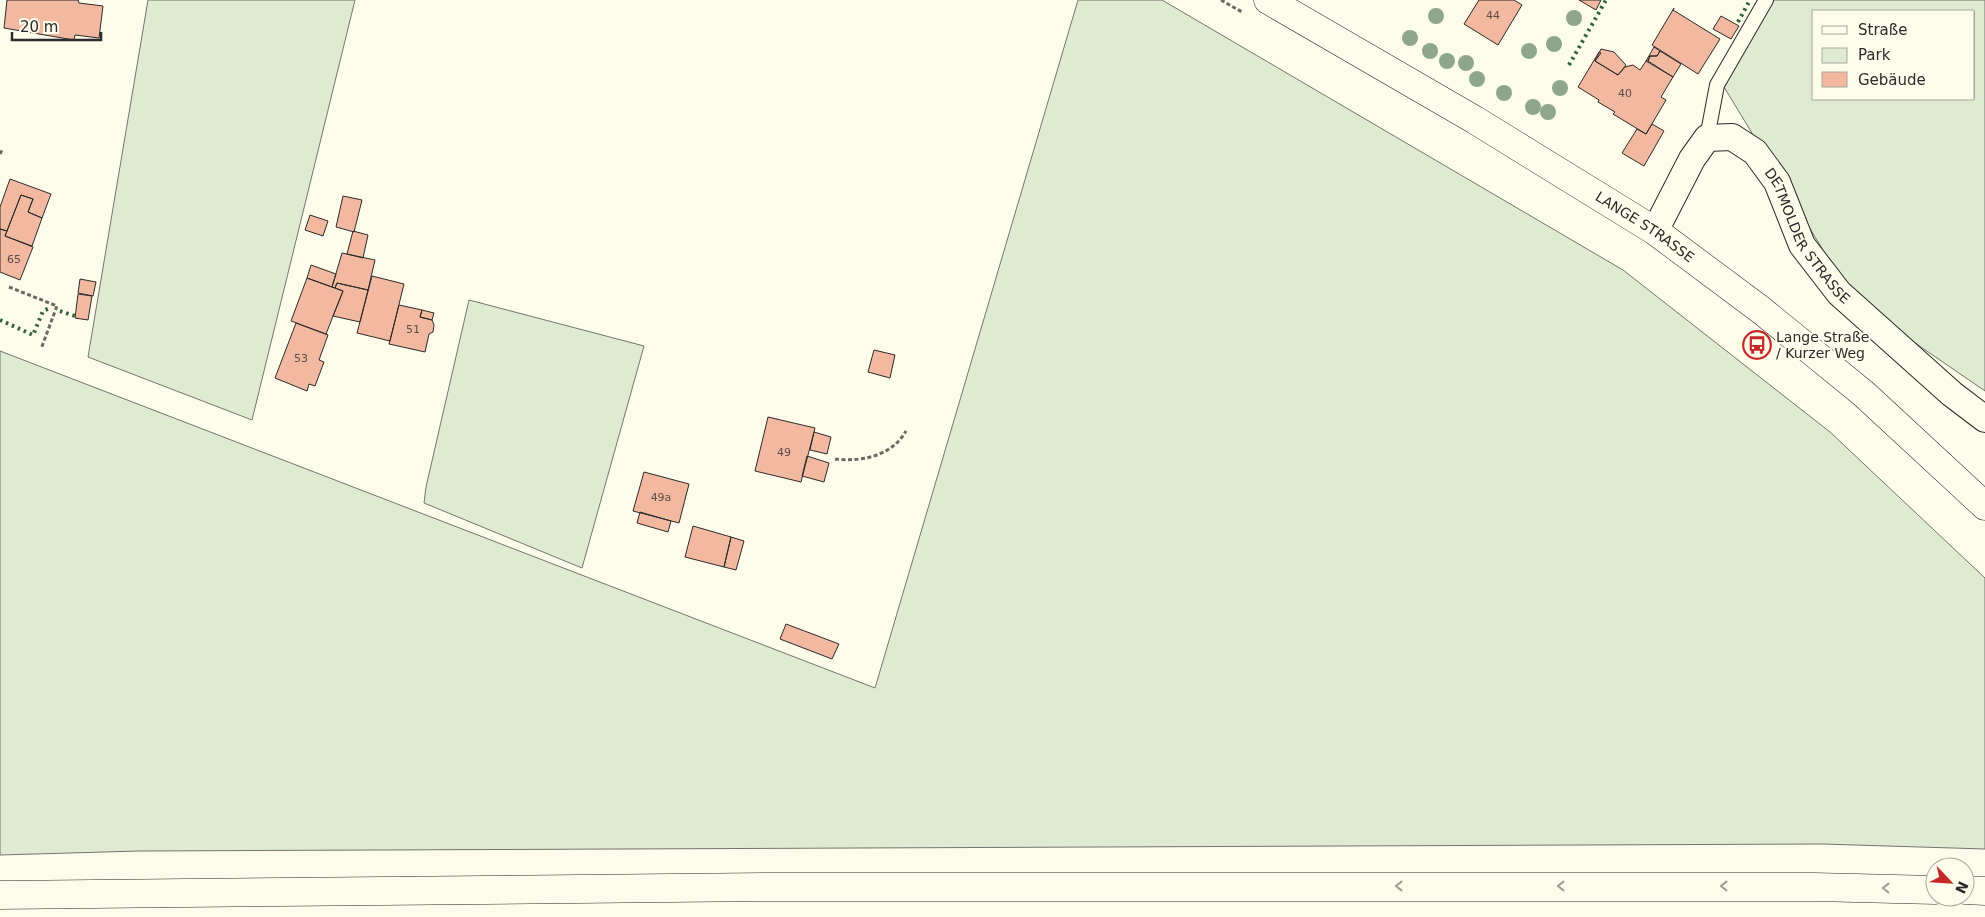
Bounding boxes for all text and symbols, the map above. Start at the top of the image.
house number: 44 [1486,9,1500,22]
scale bar [12,10,101,42]
legend [1812,10,1975,100]
text: 20 m [20,18,58,36]
text: Straße [1858,21,1907,39]
text: Park [1858,46,1891,64]
text: Gebäude [1858,71,1926,89]
house number: 40 [1618,87,1632,100]
street label: DETMOLDER STRASSE [1761,165,1853,307]
street label: LANGE STRASSE [1593,188,1697,265]
house number: 65 [7,253,21,266]
house number: 51 [406,323,420,336]
place label: Lange Straße / Kurzer Weg [1776,329,1869,361]
bus stop icon: Lange Straße / Kurzer Weg [1742,330,1772,360]
house number: 53 [294,352,308,365]
house number: 49 [777,446,791,459]
house number: 49a [651,491,671,504]
north arrow [1925,857,1975,907]
text: N [1952,879,1972,896]
one-way arrow [1395,881,1402,891]
one-way arrow [1557,881,1565,891]
one-way arrow [1720,881,1728,891]
one-way arrow [1882,883,1890,894]

